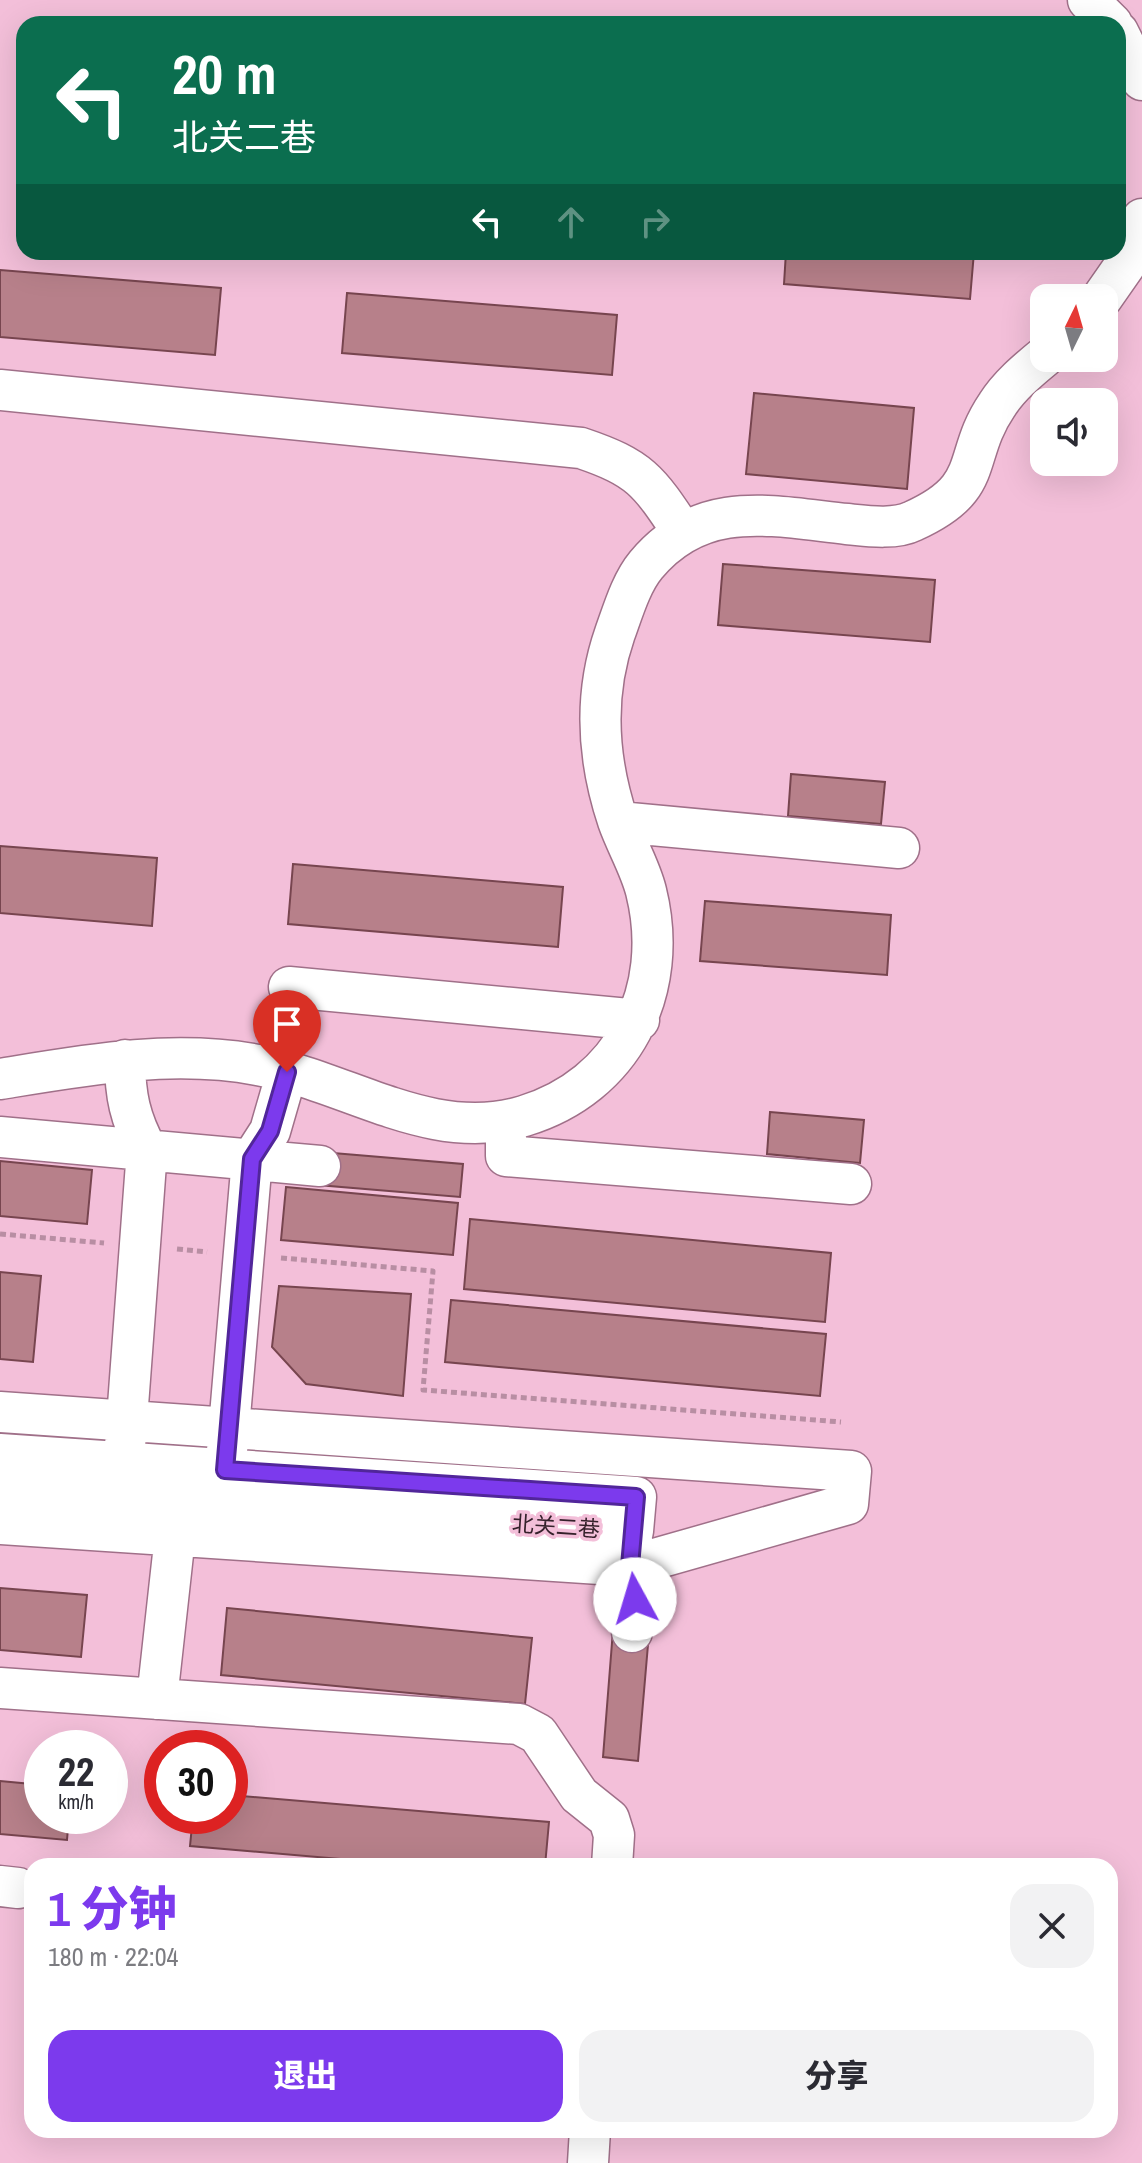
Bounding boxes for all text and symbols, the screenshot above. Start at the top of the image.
text: 20 m [172,36,277,111]
icon: left [40,48,144,152]
text: 北关二巷 [172,113,316,161]
icon: left [465,200,509,244]
icon: ahead [549,200,593,244]
icon: right [633,200,677,244]
north arrow [1030,284,1118,372]
map controls [1030,284,1118,476]
button: sound [1030,388,1118,476]
pin [253,990,321,1072]
icon: arrive [265,1002,309,1046]
street label: 北关二巷 [511,1508,601,1544]
position arrow [593,1557,677,1641]
speed limit sign: 30 [144,1730,248,1834]
text: 22 [58,1745,94,1798]
text: km/h [58,1788,94,1815]
text: 1 分钟 [48,1876,177,1941]
button: close [1010,1884,1094,1968]
text: 180 m · 22:04 [48,1939,178,1974]
button: 退出 [48,2030,563,2122]
button: 分享 [579,2030,1094,2122]

